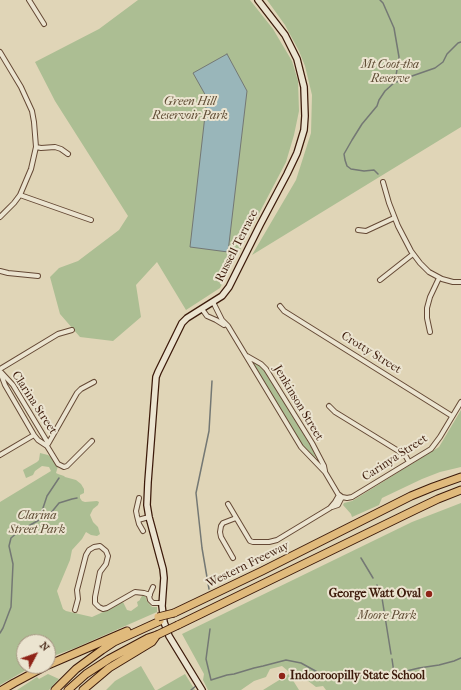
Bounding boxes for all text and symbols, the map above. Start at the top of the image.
park label: Mt Coot-tha Reserve [361,58,419,86]
park label: Green Hill Reservoir Park [152,95,228,123]
street label: Russell Terrace [213,207,261,285]
street label: Crotty Street [338,329,404,377]
street label: Jenkinson Street [270,363,326,443]
street label: Clarina Street [8,369,60,437]
street label: Carinya Street [360,432,430,484]
park label: Clarina Street Park [9,509,65,537]
street label: Western Freeway [204,539,292,591]
place label: George Watt Oval [329,587,421,601]
marker: George Watt Oval [424,589,434,599]
park label: Moore Park [358,609,416,623]
north arrow [16,634,56,674]
text: N [37,639,52,654]
place label: Indooroopilly State School [290,669,425,683]
marker: Indooroopilly State School [277,671,287,681]

